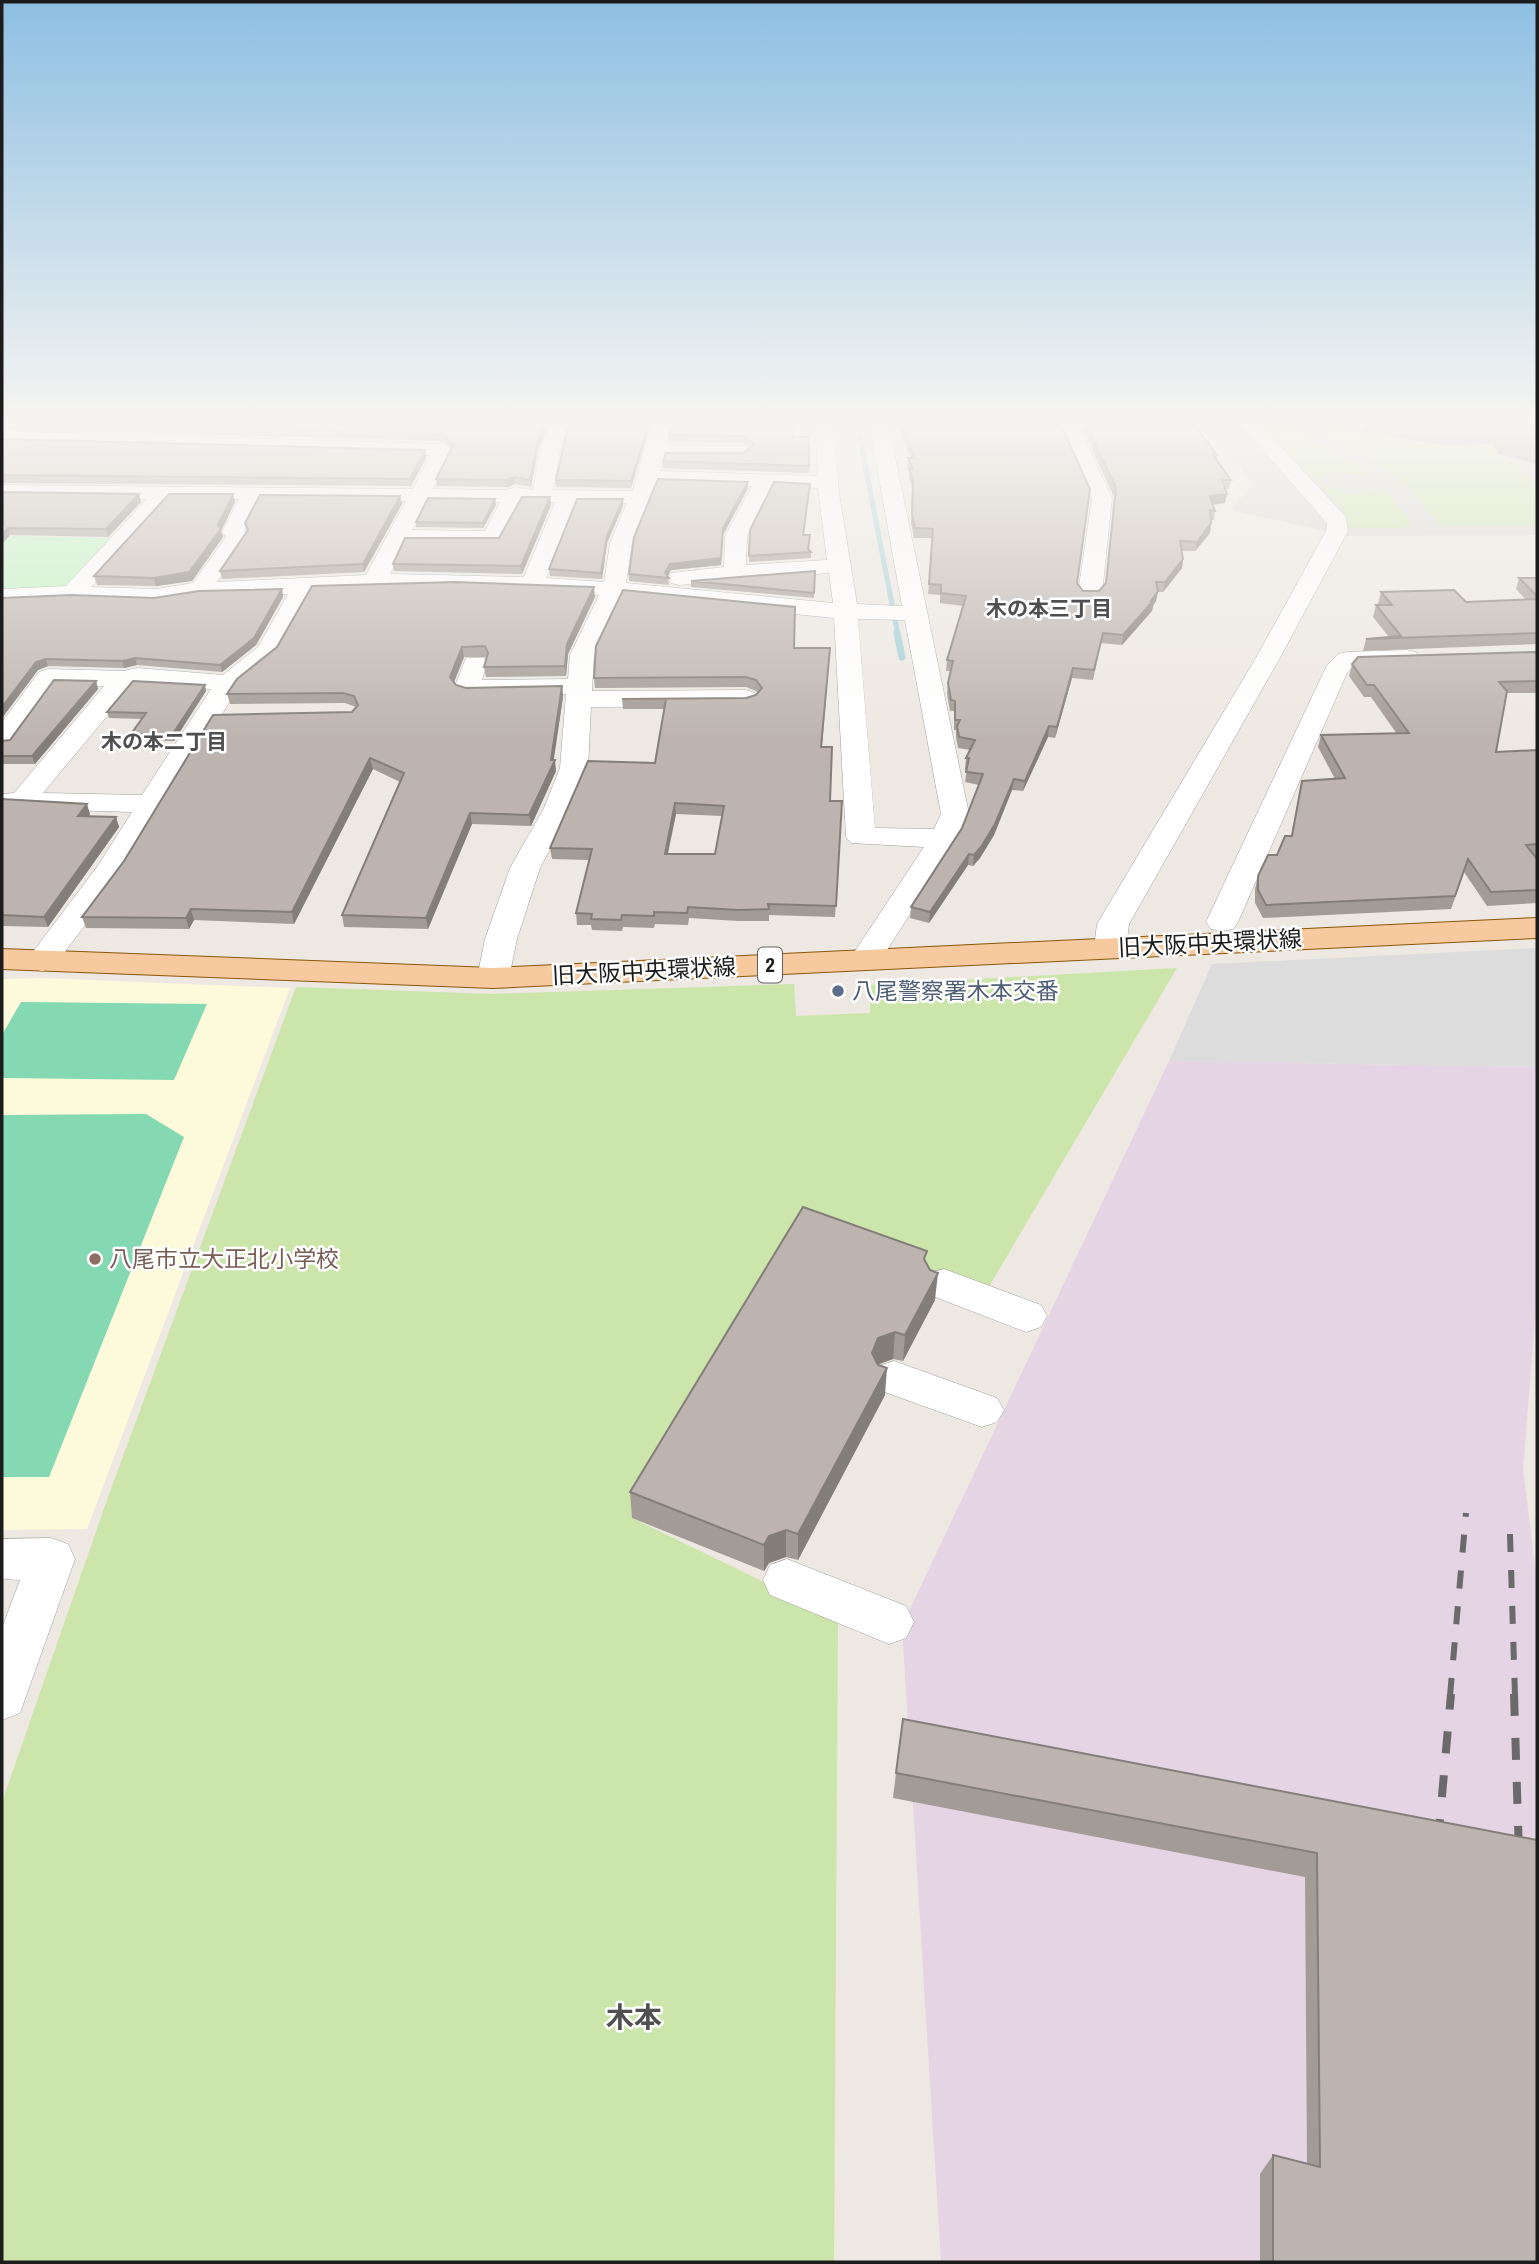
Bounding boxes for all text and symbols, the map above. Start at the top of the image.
district label: 木の本三丁目 [986,594,1112,623]
district label: 木の本二丁目 [101,727,227,756]
street label: 旧大阪中央環状線 [1117,922,1303,963]
road number: 2 [758,948,782,982]
street label: 旧大阪中央環状線 [551,950,737,991]
place label: 八尾警察署木本交番 [852,975,1059,1006]
marker: 八尾警察署木本交番 [830,983,846,999]
place label: 八尾市立大正北小学校 [109,1243,339,1274]
marker: 八尾市立大正北小学校 [87,1251,103,1267]
district label: 木本 [606,1998,662,2036]

